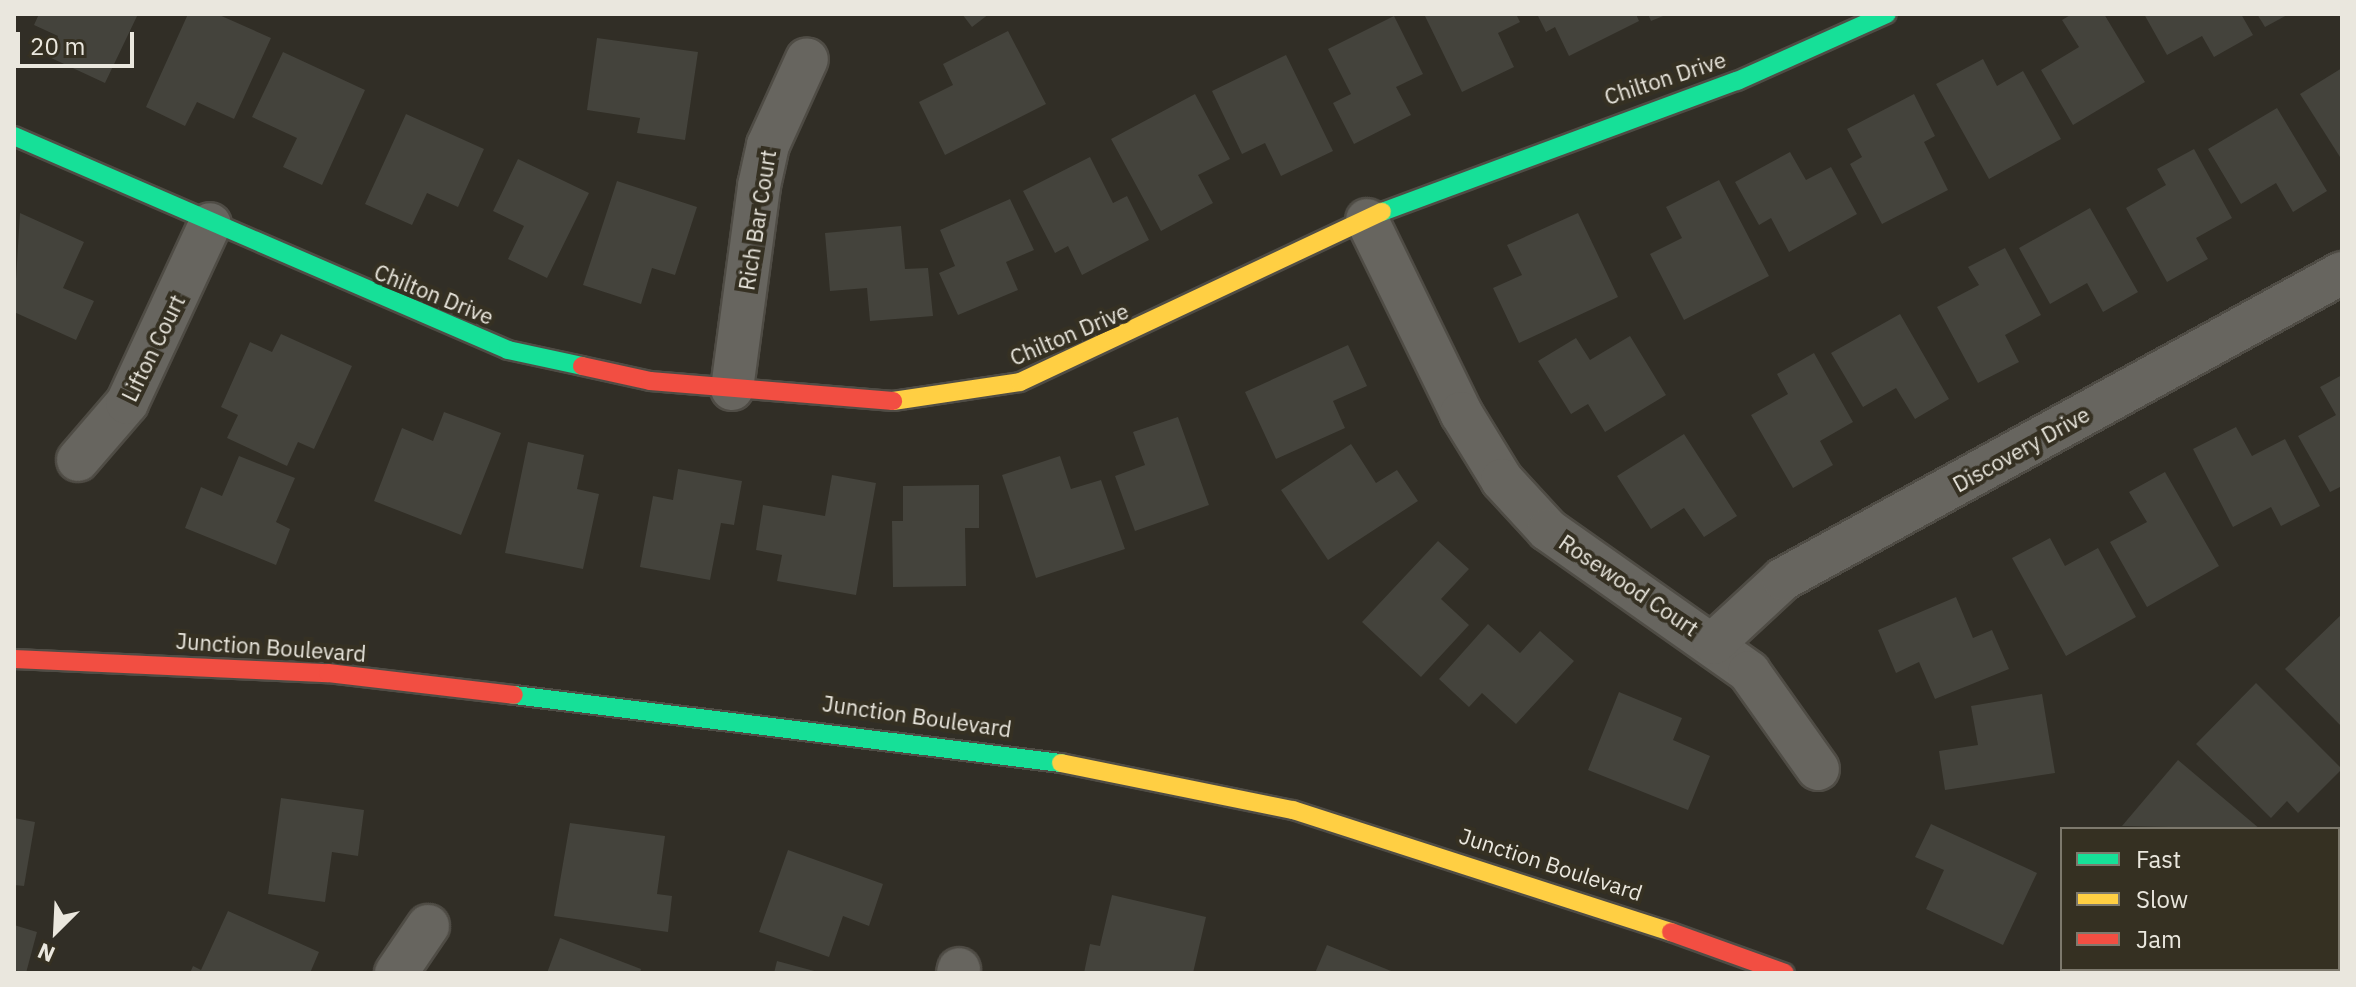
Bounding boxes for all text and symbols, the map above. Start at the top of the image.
scale bar [20,16,138,66]
text: 20 m [30,30,85,62]
street label: Chilton Drive [1601,46,1729,110]
street label: Rich Bar Court [733,148,781,292]
street label: Chilton Drive [371,258,497,330]
street label: Lifton Court [116,290,190,406]
street label: Chilton Drive [1006,297,1132,371]
street label: Discovery Drive [1948,401,2094,497]
street label: Rosewood Court [1554,529,1704,641]
street label: Junction Boulevard [175,627,367,667]
street label: Junction Boulevard [821,690,1013,742]
street label: Junction Boulevard [1456,822,1646,906]
legend [2060,827,2340,971]
text: Fast [2136,843,2181,875]
text: Slow [2136,883,2188,915]
north arrow [16,891,96,971]
text: Jam [2136,923,2182,955]
text: N [33,937,59,970]

